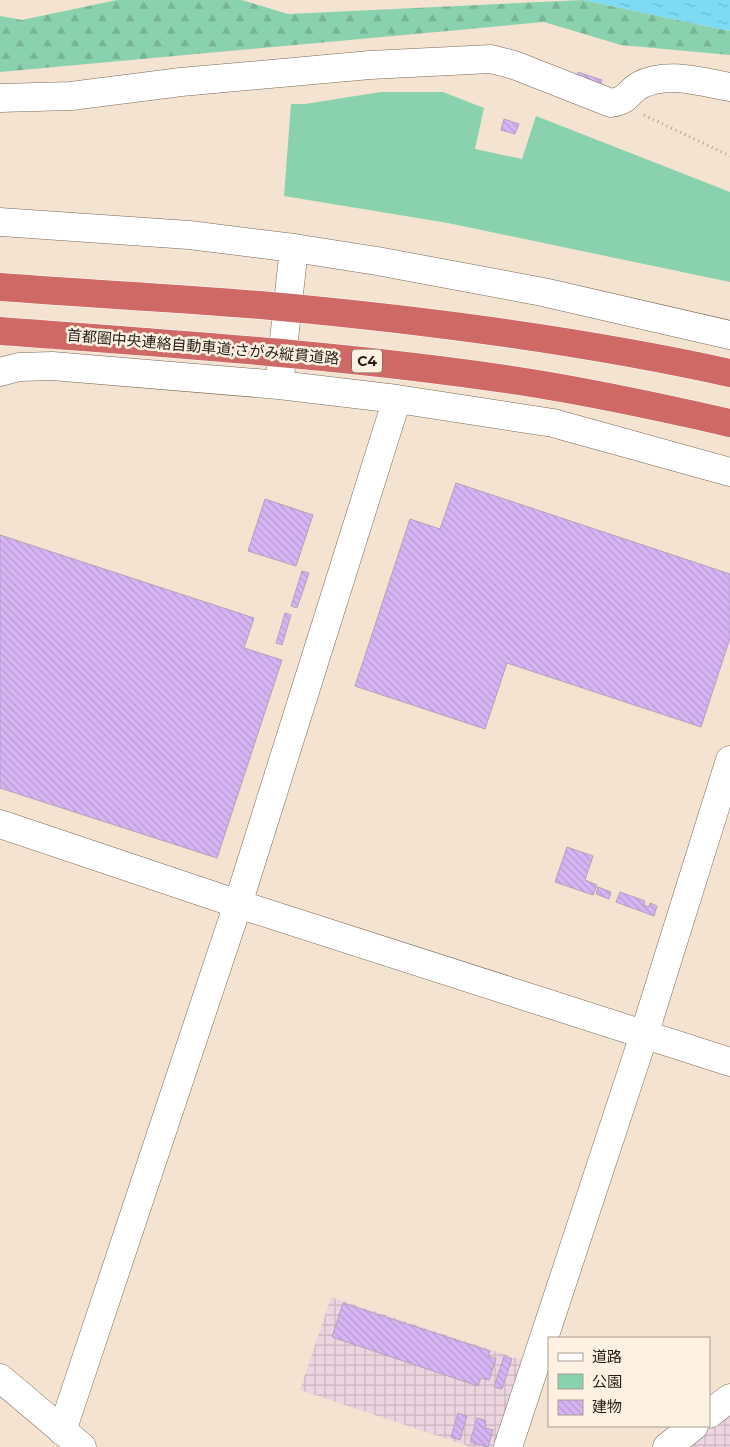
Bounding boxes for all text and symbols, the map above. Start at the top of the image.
street label: 首都圏中央連絡自動車道;さがみ縦貫道路 [66,325,340,368]
road number: C4 [352,350,382,372]
legend [548,1337,710,1427]
text: 道路 [592,1347,622,1366]
text: 公園 [592,1372,622,1391]
text: 建物 [592,1397,622,1416]

